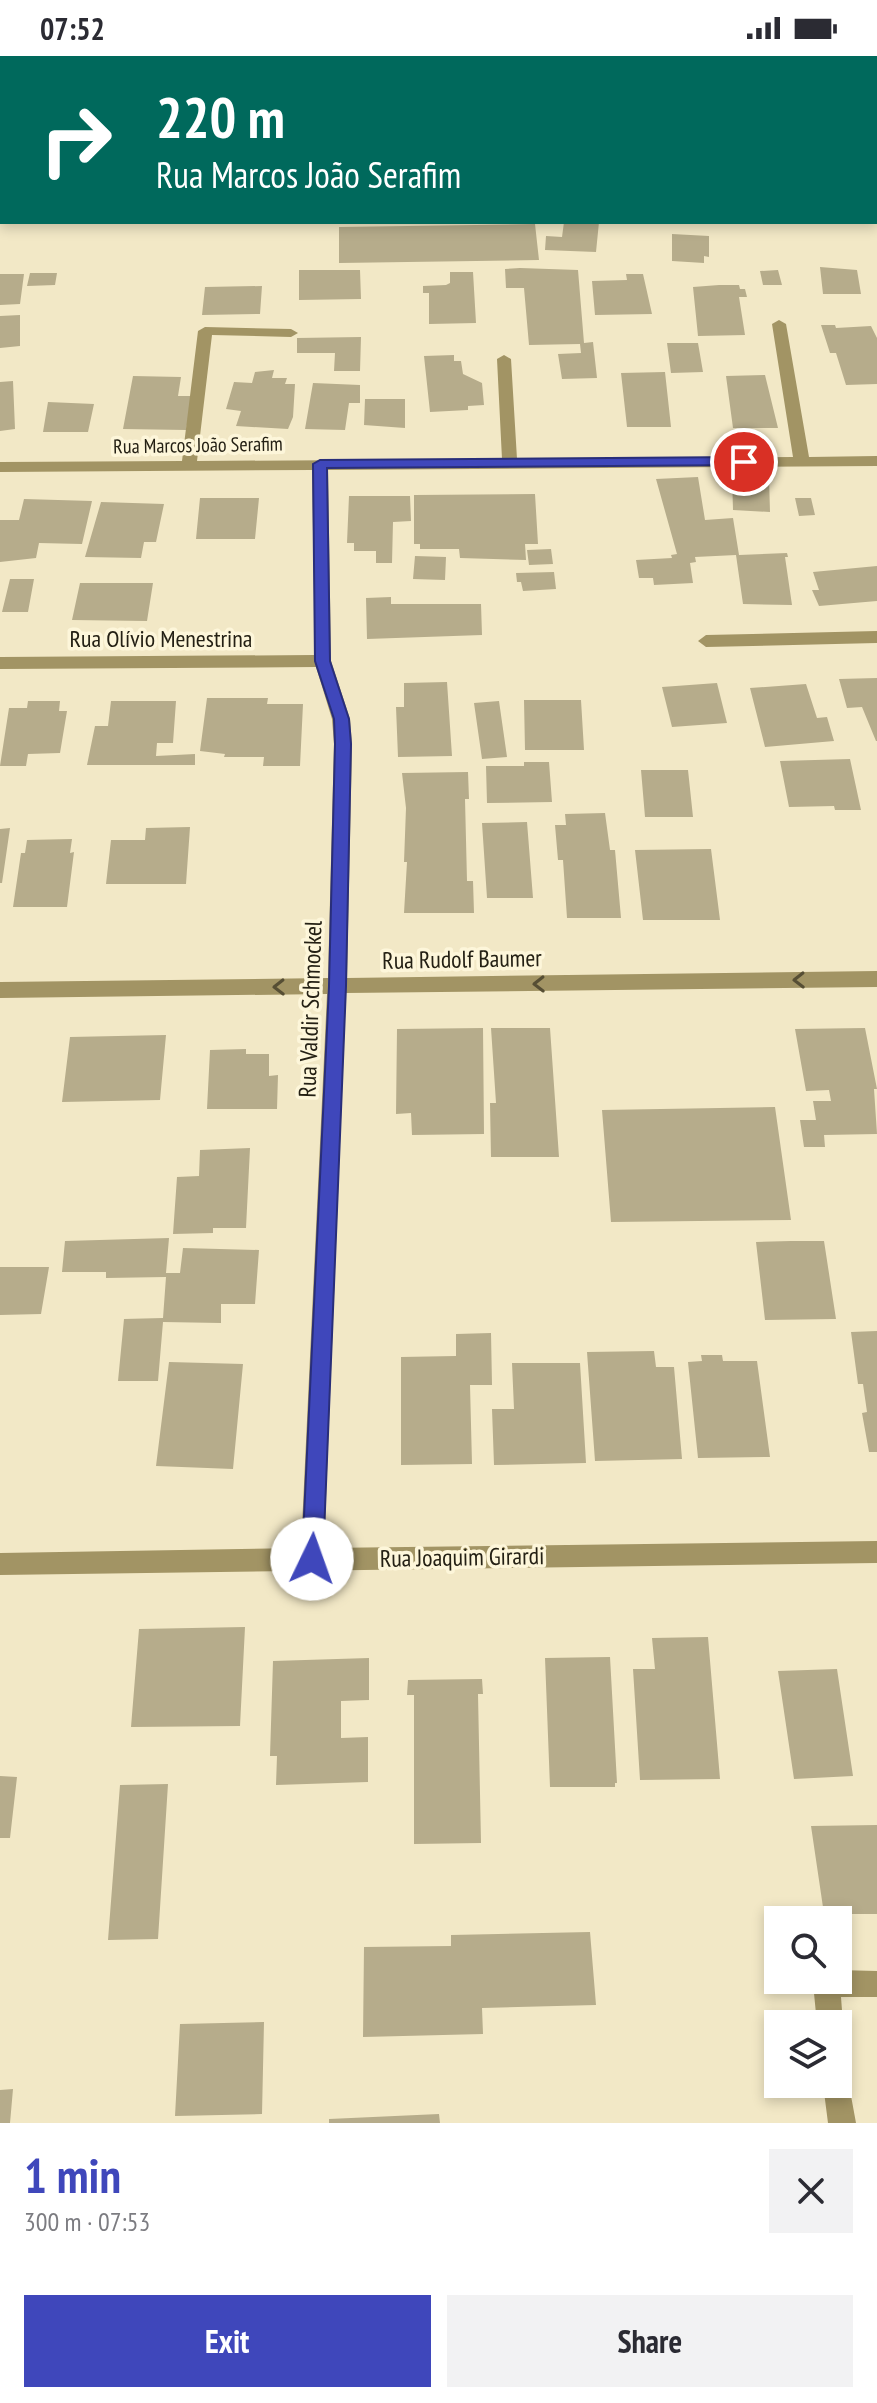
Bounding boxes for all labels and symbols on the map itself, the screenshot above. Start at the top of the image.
pin [710,428,778,496]
street label: Rua Marcos João Serafim [113,431,283,459]
street label: Rua Olívio Menestrina [70,623,252,654]
street label: Rua Valdir Schmockel [291,920,329,1098]
street label: Rua Rudolf Baumer [382,942,542,976]
one-way arrow [792,971,805,989]
one-way arrow [532,975,545,992]
one-way arrow [272,978,285,996]
position arrow [270,1517,354,1601]
street label: Rua Joaquim Girardi [380,1540,544,1574]

